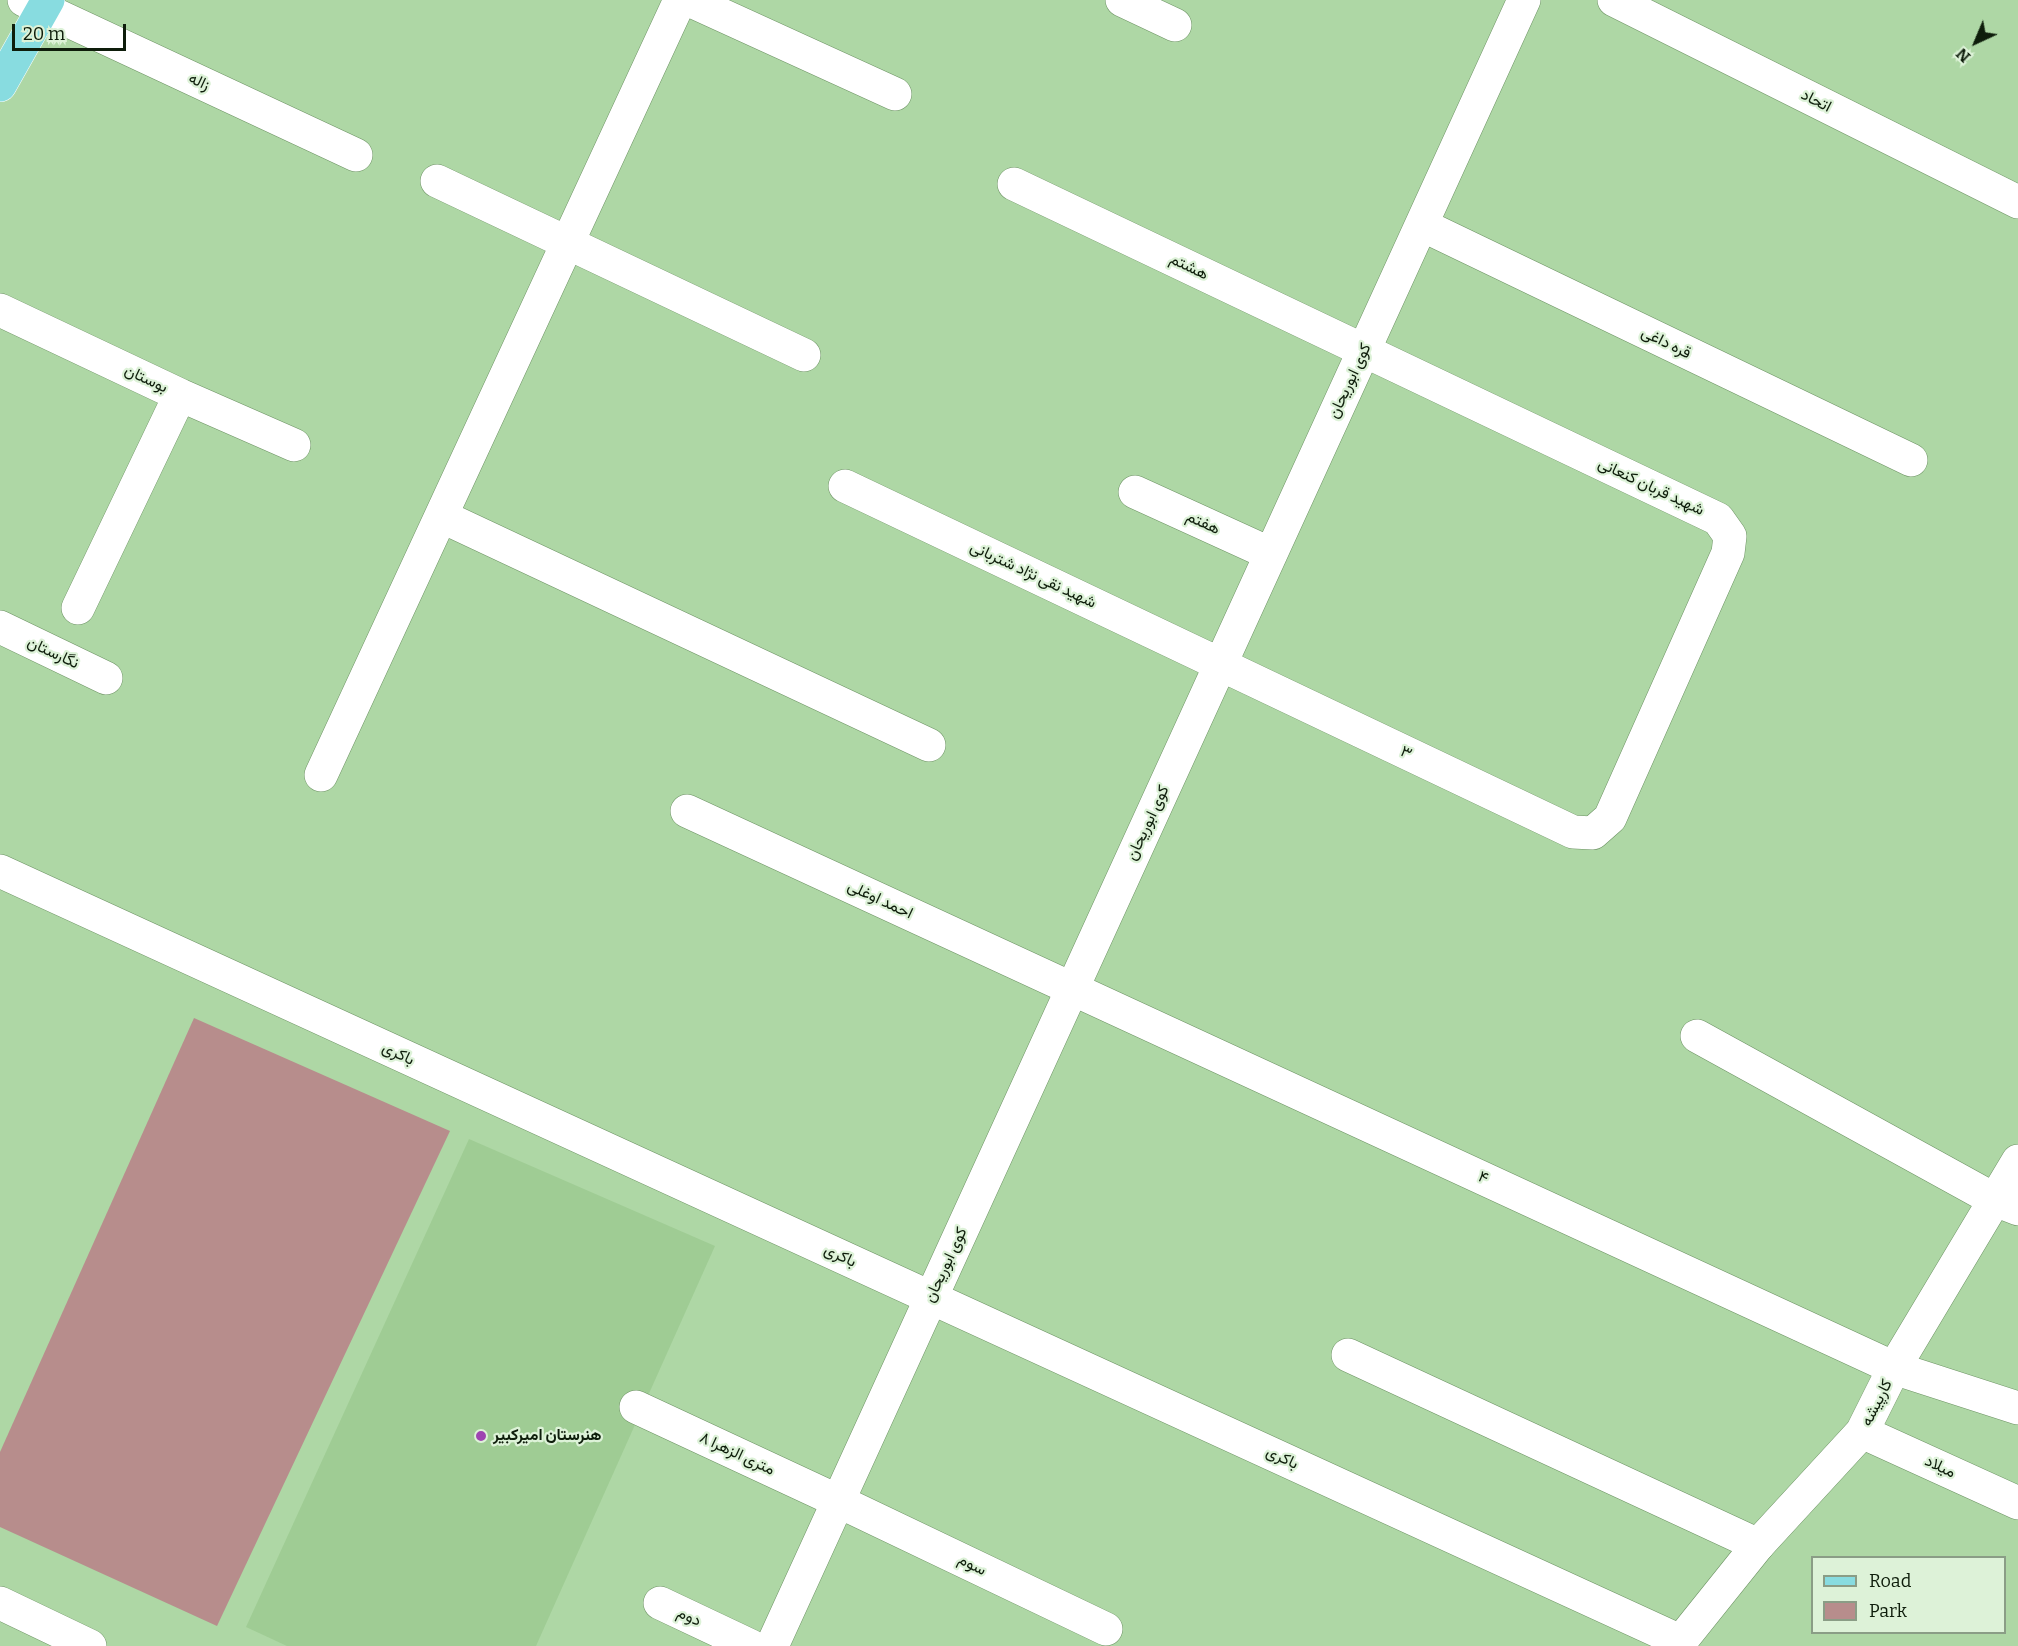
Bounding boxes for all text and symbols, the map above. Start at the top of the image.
scale bar [15,12,129,50]
north arrow [1946,12,2006,72]
text: 20 m [23,23,65,45]
text: N [1952,44,1974,66]
street label: زاله [185,69,213,95]
street label: اتحاد [1798,85,1834,117]
street label: هشتم [1167,249,1211,285]
street label: قره داغی [1638,323,1694,363]
street label: کوی ابوریحان [1324,340,1376,422]
street label: بوستان [121,361,171,397]
street label: شهید قربان کنعانی [1595,454,1707,520]
street label: هفتم [1183,507,1223,539]
street label: شهید نقی نژاد شتربانی [967,537,1099,613]
street label: نگارستان [24,633,82,673]
street label: ۳ [1397,742,1415,764]
street label: کوی ابوریحان [1122,782,1174,864]
street label: احمد اوغلی [844,877,916,923]
street label: باکری [379,1038,417,1070]
street label: ۴ [1475,1167,1491,1189]
street label: کوی ابوریحان [920,1224,972,1306]
street label: باکری [821,1240,859,1272]
street label: کارپیشه [1857,1376,1897,1430]
place label: هنرستان امیرکبیر [493,1426,602,1446]
street label: ۸ متری الزهرا [696,1428,778,1480]
marker: هنرستان امیرکبیر [474,1429,488,1443]
street label: باکری [1263,1442,1301,1474]
street label: میلاد [1922,1452,1958,1482]
street label: سوم [955,1550,989,1580]
legend [1811,1556,2006,1634]
text: Road [1869,1570,1911,1592]
text: Park [1869,1600,1907,1622]
street label: دوم [674,1603,704,1631]

